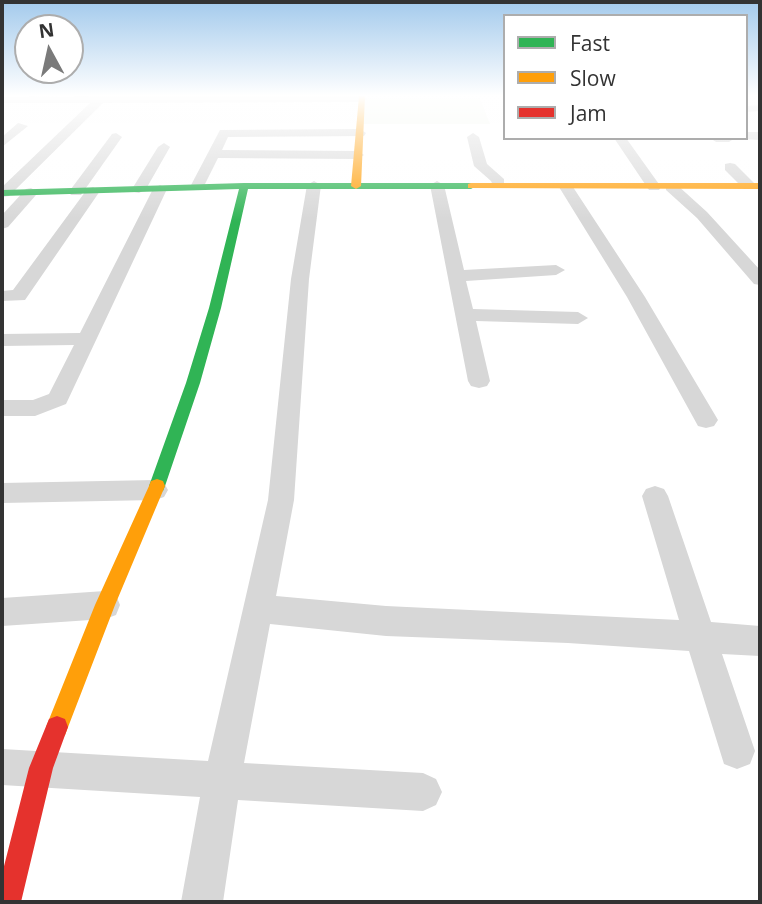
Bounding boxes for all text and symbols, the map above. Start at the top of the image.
north arrow [14,14,84,84]
legend [503,14,748,140]
text: N [37,16,56,44]
text: Fast [570,29,610,57]
text: Slow [570,64,616,92]
text: Jam [570,99,607,127]

